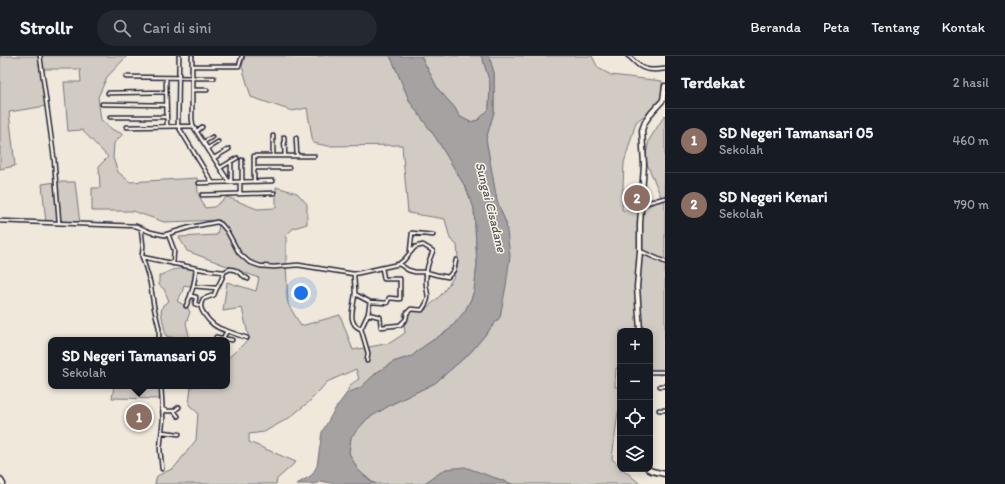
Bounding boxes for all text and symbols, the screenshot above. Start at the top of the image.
search box [97,10,377,46]
text: Strollr [20,16,73,39]
icon: search [111,17,133,39]
text: Cari di sini [143,19,211,37]
text: Beranda [750,19,801,36]
text: Peta [823,19,849,36]
text: Tentang [871,19,920,36]
text: Kontak [942,19,985,36]
text: Terdekat [681,72,745,92]
text: 2 hasil [953,75,989,90]
text: SD Negeri Tamansari 05 [719,124,873,142]
text: 1 [691,133,697,148]
text: 460 m [952,133,989,148]
text: Sekolah [719,142,763,157]
water label: Sungai Cisadane [473,161,510,254]
pin: 2 [624,183,650,213]
text: SD Negeri Kenari [719,188,828,206]
text: 2 [691,197,697,212]
text: 790 m [954,197,989,212]
text: Sekolah [719,206,763,221]
your location [291,283,311,303]
map controls [617,328,653,472]
button: + [617,328,653,364]
popup [48,337,230,389]
text: SD Negeri Tamansari 05 [62,347,216,365]
button: − [617,364,653,400]
text: Sekolah [62,365,106,380]
button: locate [617,400,653,436]
pin: 1 [126,402,152,432]
button: layers [617,436,653,472]

